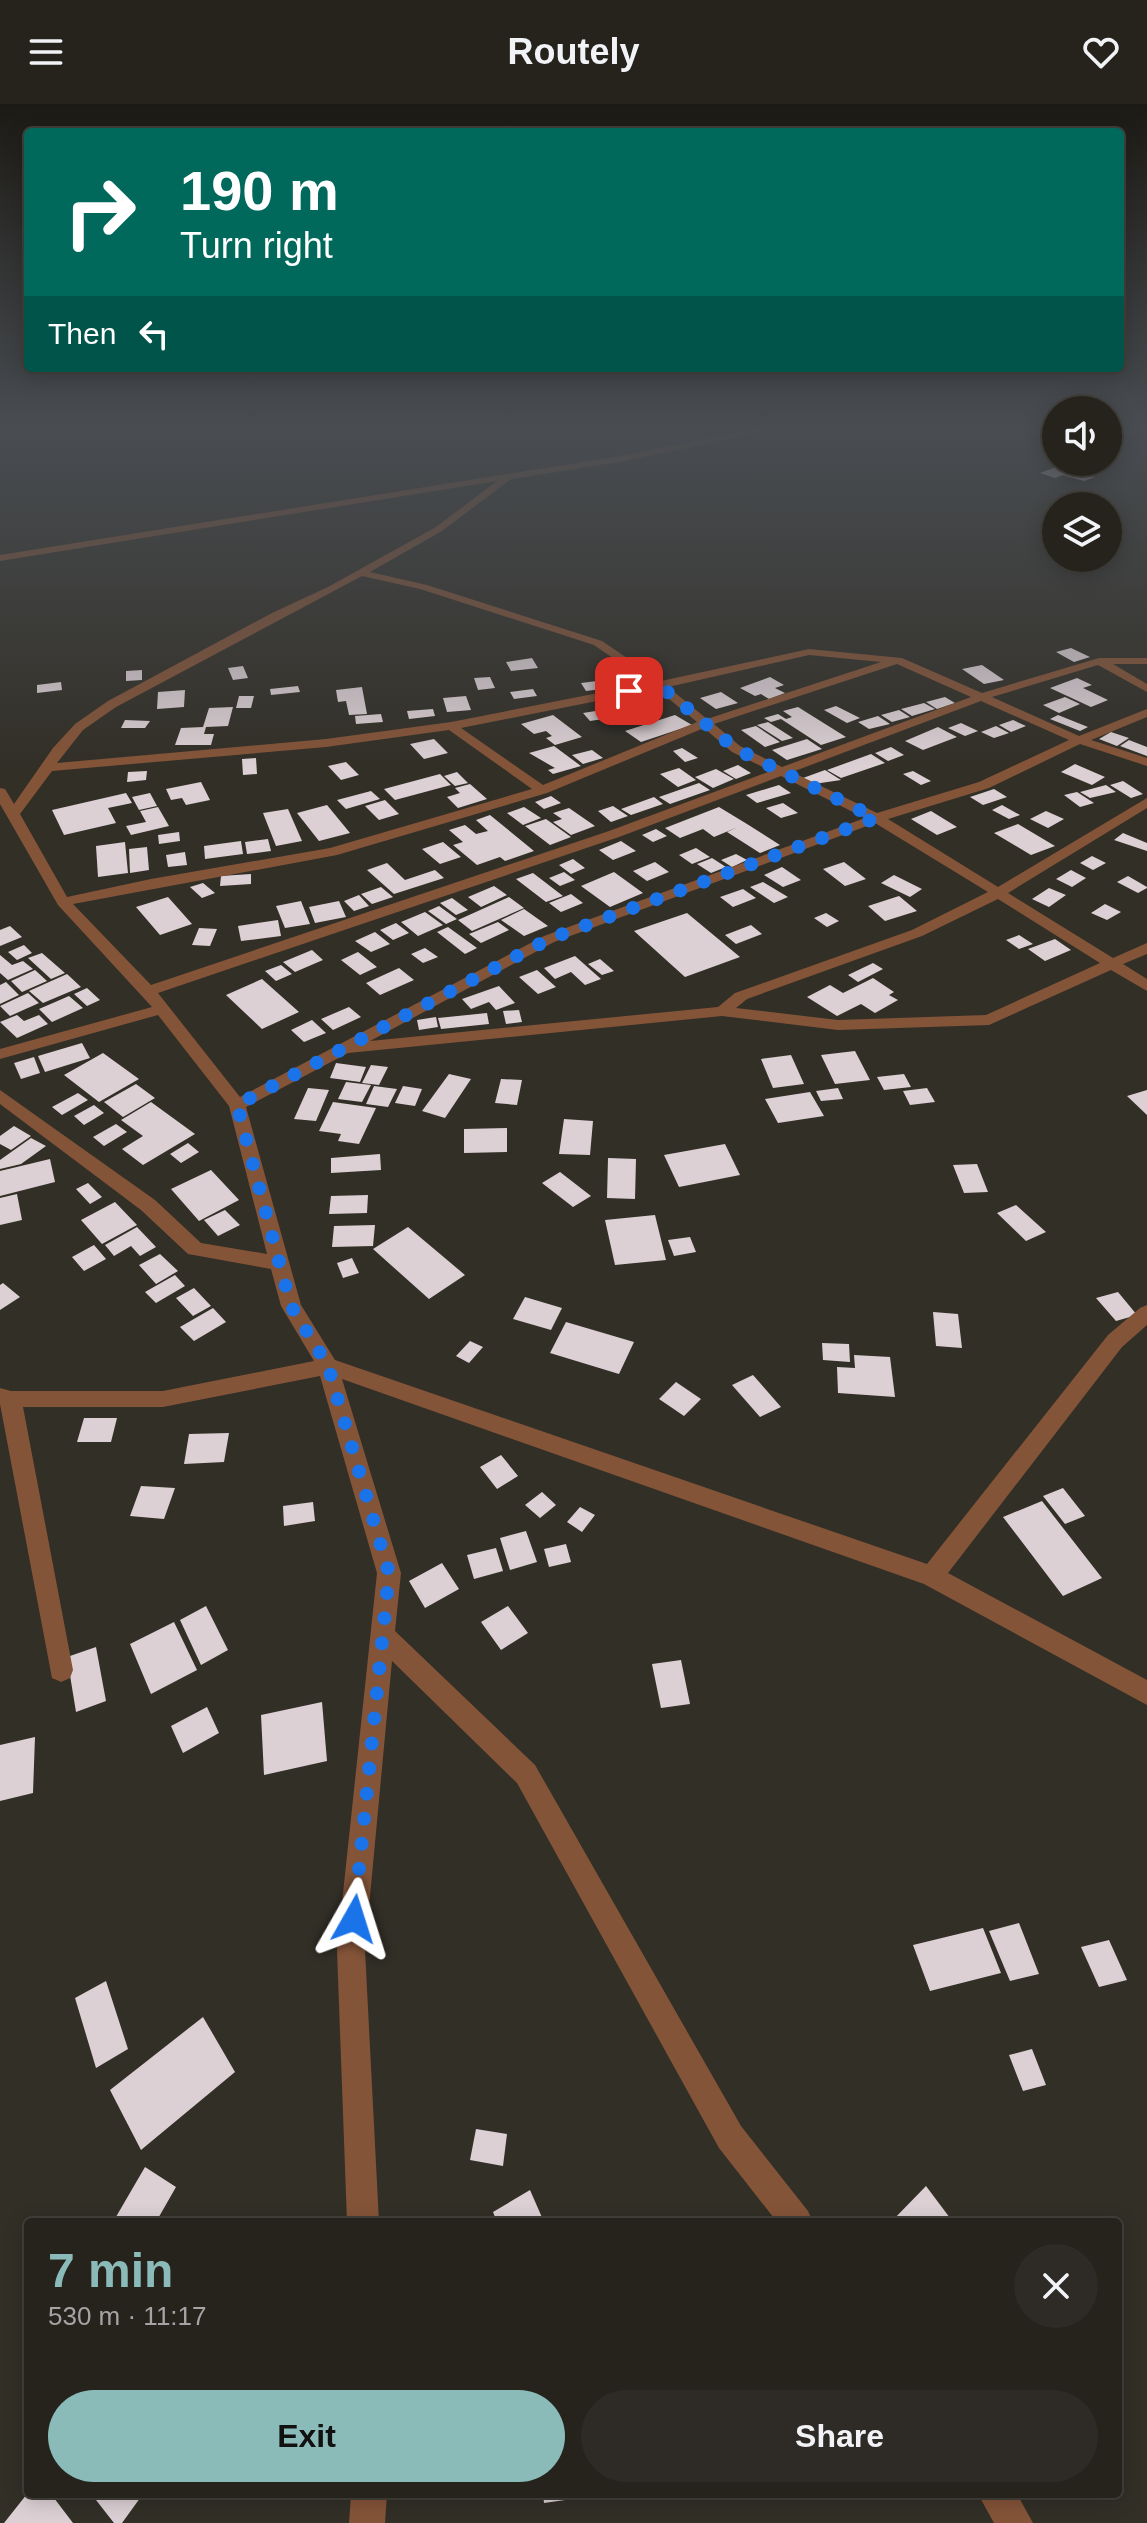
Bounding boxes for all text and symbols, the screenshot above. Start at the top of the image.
icon: menu [24,30,68,74]
icon: heart [1079,30,1123,74]
text: Routely [507,31,640,72]
text: 190 m [180,159,339,222]
icon: right [48,160,152,264]
text: Turn right [180,225,333,266]
icon: left [132,312,176,356]
text: Then [48,317,116,350]
map controls [1042,396,1122,572]
button: sound [1042,396,1122,476]
button: layers [1042,492,1122,572]
pin [595,657,663,725]
icon: arrive [607,669,651,713]
position arrow [312,1877,396,1961]
text: 7 min [48,2244,173,2297]
button: close [1014,2244,1098,2328]
text: 530 m · 11:17 [48,2301,207,2331]
button: Exit [48,2390,565,2482]
button: Share [581,2390,1098,2482]

